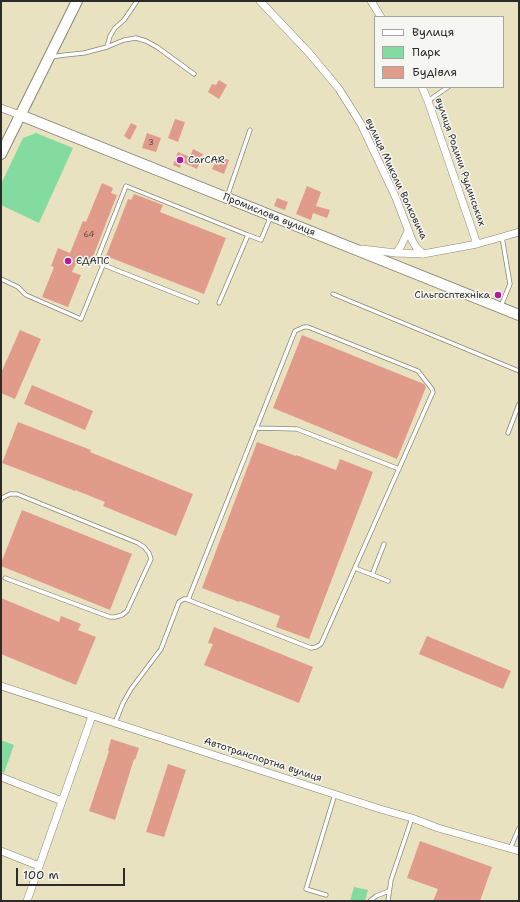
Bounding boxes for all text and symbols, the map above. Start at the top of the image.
legend [374,16,504,88]
text: Вулиця [412,24,454,40]
text: Парк [412,44,440,60]
text: Будівля [412,64,457,80]
street label: вулиця Родини Рудинських [432,96,488,228]
street label: вулиця Миколи Волковича [363,116,429,242]
house number: 3 [148,138,154,148]
place label: CarCAR [188,154,225,166]
marker: CarCAR [175,155,185,165]
street label: Промислова вулиця [221,191,317,239]
house number: 64 [84,230,94,240]
place label: ЄДАПС [76,255,109,267]
marker: ЄДАПС [63,256,73,266]
place label: Сільгосптехніка [415,289,490,301]
marker: Сільгосптехніка [493,290,503,300]
street label: Автотранспортна вулиця [203,735,323,785]
scale bar [18,860,127,886]
text: 100 m [23,867,59,883]

